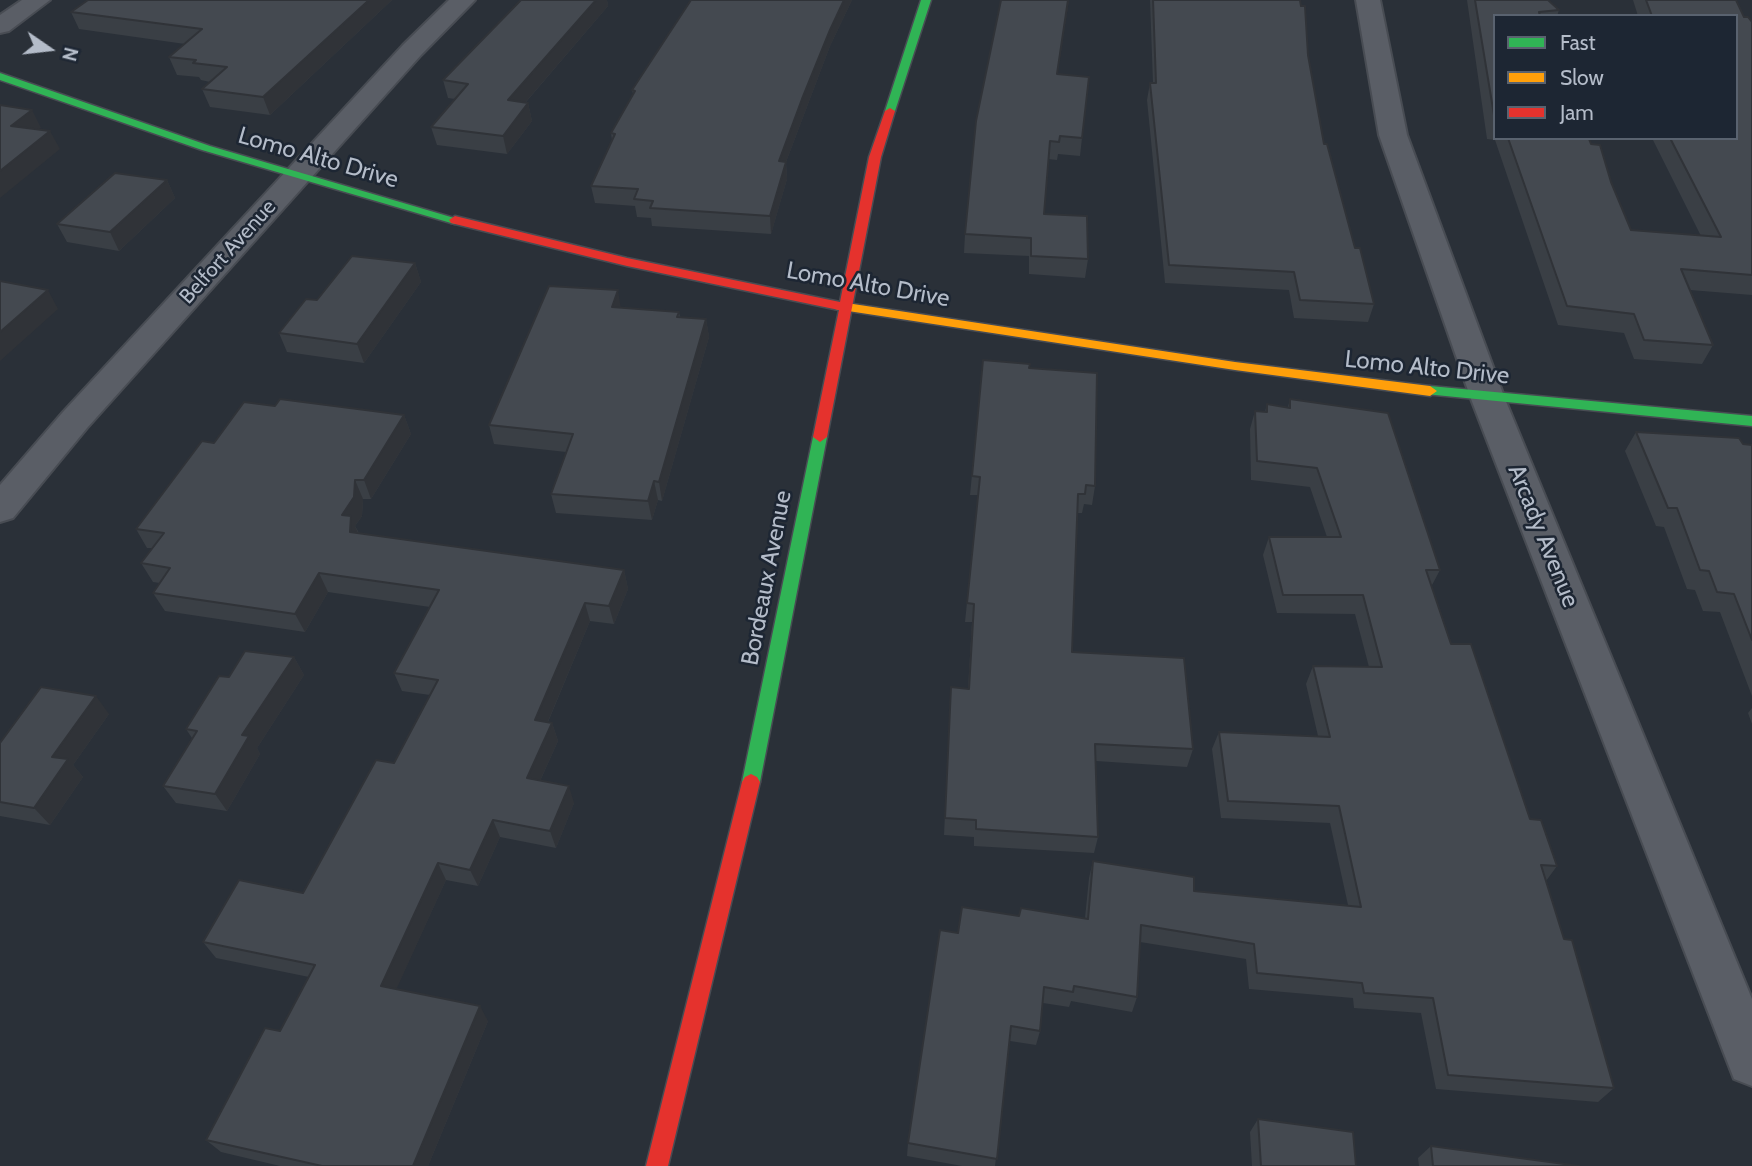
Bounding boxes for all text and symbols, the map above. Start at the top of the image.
north arrow [14,14,84,84]
legend [1493,14,1738,140]
text: Fast [1560,30,1596,55]
text: N [57,45,83,64]
text: Slow [1560,65,1604,90]
text: Jam [1560,100,1594,125]
street label: Lomo Alto Drive [235,121,401,195]
street label: Belfort Avenue [175,195,281,309]
street label: Lomo Alto Drive [784,256,952,314]
street label: Lomo Alto Drive [1343,345,1511,391]
street label: Arcady Avenue [1501,460,1585,612]
street label: Bordeaux Avenue [736,488,798,668]

